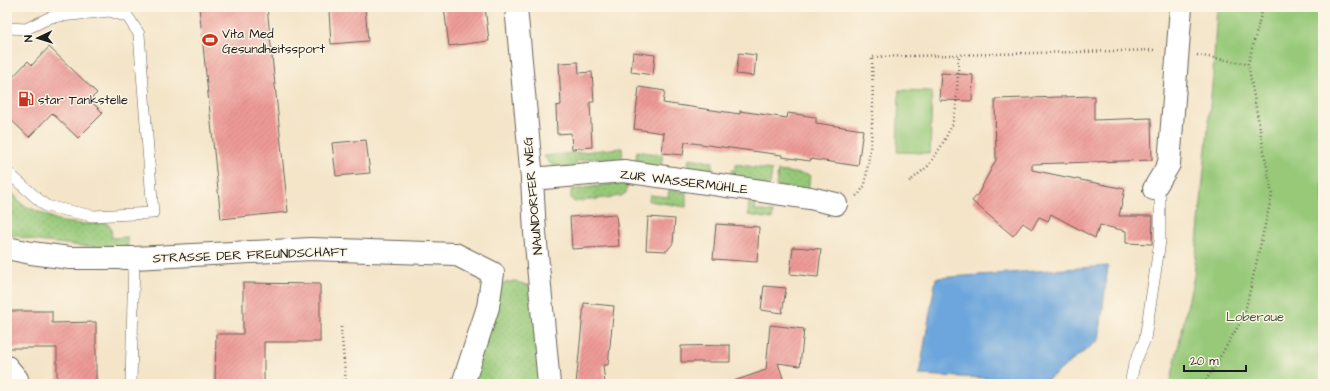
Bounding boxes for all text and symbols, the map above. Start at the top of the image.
north arrow [18,18,58,58]
place label: Vita Med Gesundheitssport [222,25,326,58]
sports icon: Vita Med Gesundheitssport [201,31,219,49]
text: N [21,35,36,43]
fuel station icon: star Tankstelle [17,90,35,108]
place label: star Tankstelle [38,91,128,109]
street label: NAUNDORFER WEG [519,136,547,256]
street label: ZUR WASSERMÜHLE [619,165,749,199]
street label: STRASSE DER FREUNDSCHAFT [152,243,349,267]
park label: Loberaue [1226,308,1284,326]
scale bar [1184,347,1246,373]
text: 20 m [1190,353,1219,370]

